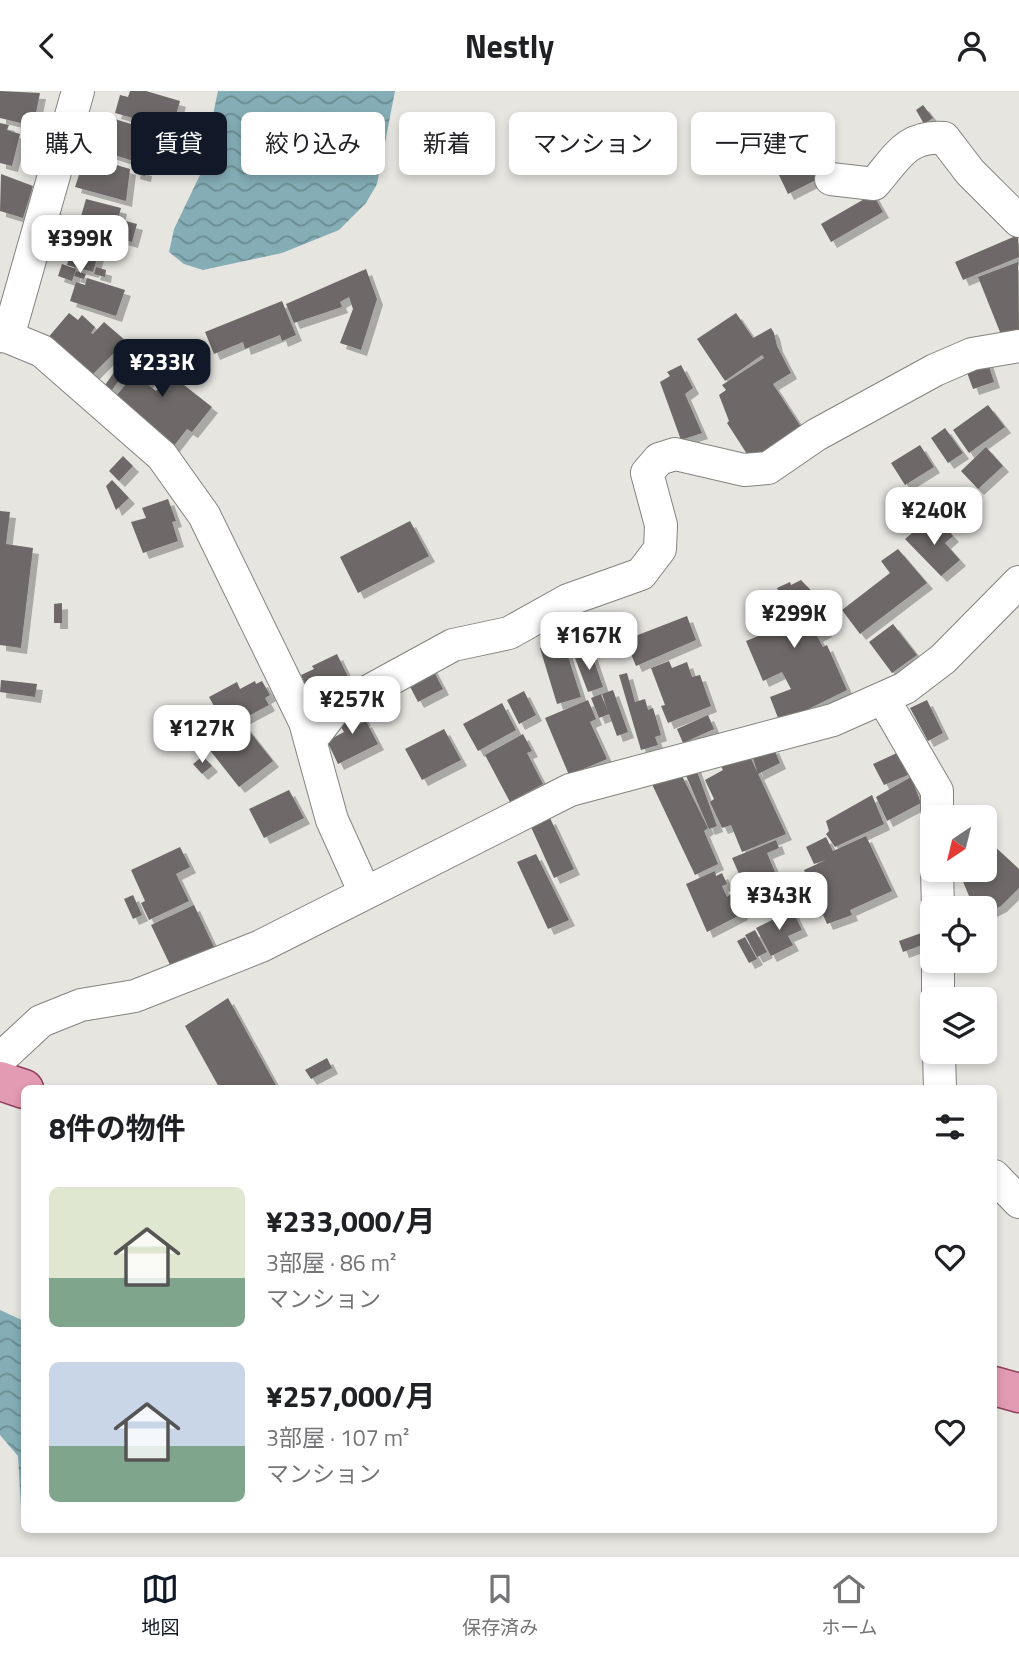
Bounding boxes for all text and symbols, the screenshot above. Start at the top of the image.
text: Nestly [465,22,554,70]
icon: back [28,27,66,65]
icon: person [953,27,991,65]
chip: 購入 [21,112,117,175]
chip: 賃貸 [131,112,227,175]
chip: 絞り込み [241,112,385,175]
chip: 新着 [399,112,495,175]
chip: マンション [509,112,677,175]
chip: 一戸建て [691,112,835,175]
pin: ¥399K [31,215,129,275]
text: ¥399K [47,220,113,255]
pin: ¥233K [113,339,211,399]
text: ¥233K [129,344,195,379]
pin: ¥240K [885,487,983,547]
text: ¥240K [901,492,967,527]
pin: ¥299K [745,591,843,650]
text: ¥299K [761,595,827,630]
pin: ¥167K [540,613,638,672]
text: ¥167K [556,617,622,652]
pin: ¥257K [303,677,401,736]
text: ¥257K [319,681,385,716]
pin: ¥127K [153,705,251,765]
text: ¥127K [169,710,235,745]
north arrow [920,805,998,882]
map controls [920,805,997,1064]
pin: ¥343K [730,873,828,932]
text: ¥343K [746,877,812,912]
button: locate [920,896,997,973]
button: layers [920,987,997,1064]
text: 8件の物件 [49,1105,186,1151]
icon: filters [931,1108,969,1146]
text: ¥233,000/月 [266,1198,435,1244]
icon: home [105,1215,189,1299]
icon: heart [931,1238,969,1276]
text: 3部屋 · 86 m² [266,1245,396,1280]
text: マンション [266,1281,381,1316]
text: ¥257,000/月 [266,1373,435,1419]
icon: home [105,1390,189,1474]
icon: heart [931,1413,969,1451]
text: 3部屋 · 107 m² [266,1420,409,1455]
text: マンション [266,1456,381,1491]
tab: 地図 [141,1570,179,1641]
tab: 保存済み [462,1570,538,1641]
tab: ホーム [821,1570,878,1641]

